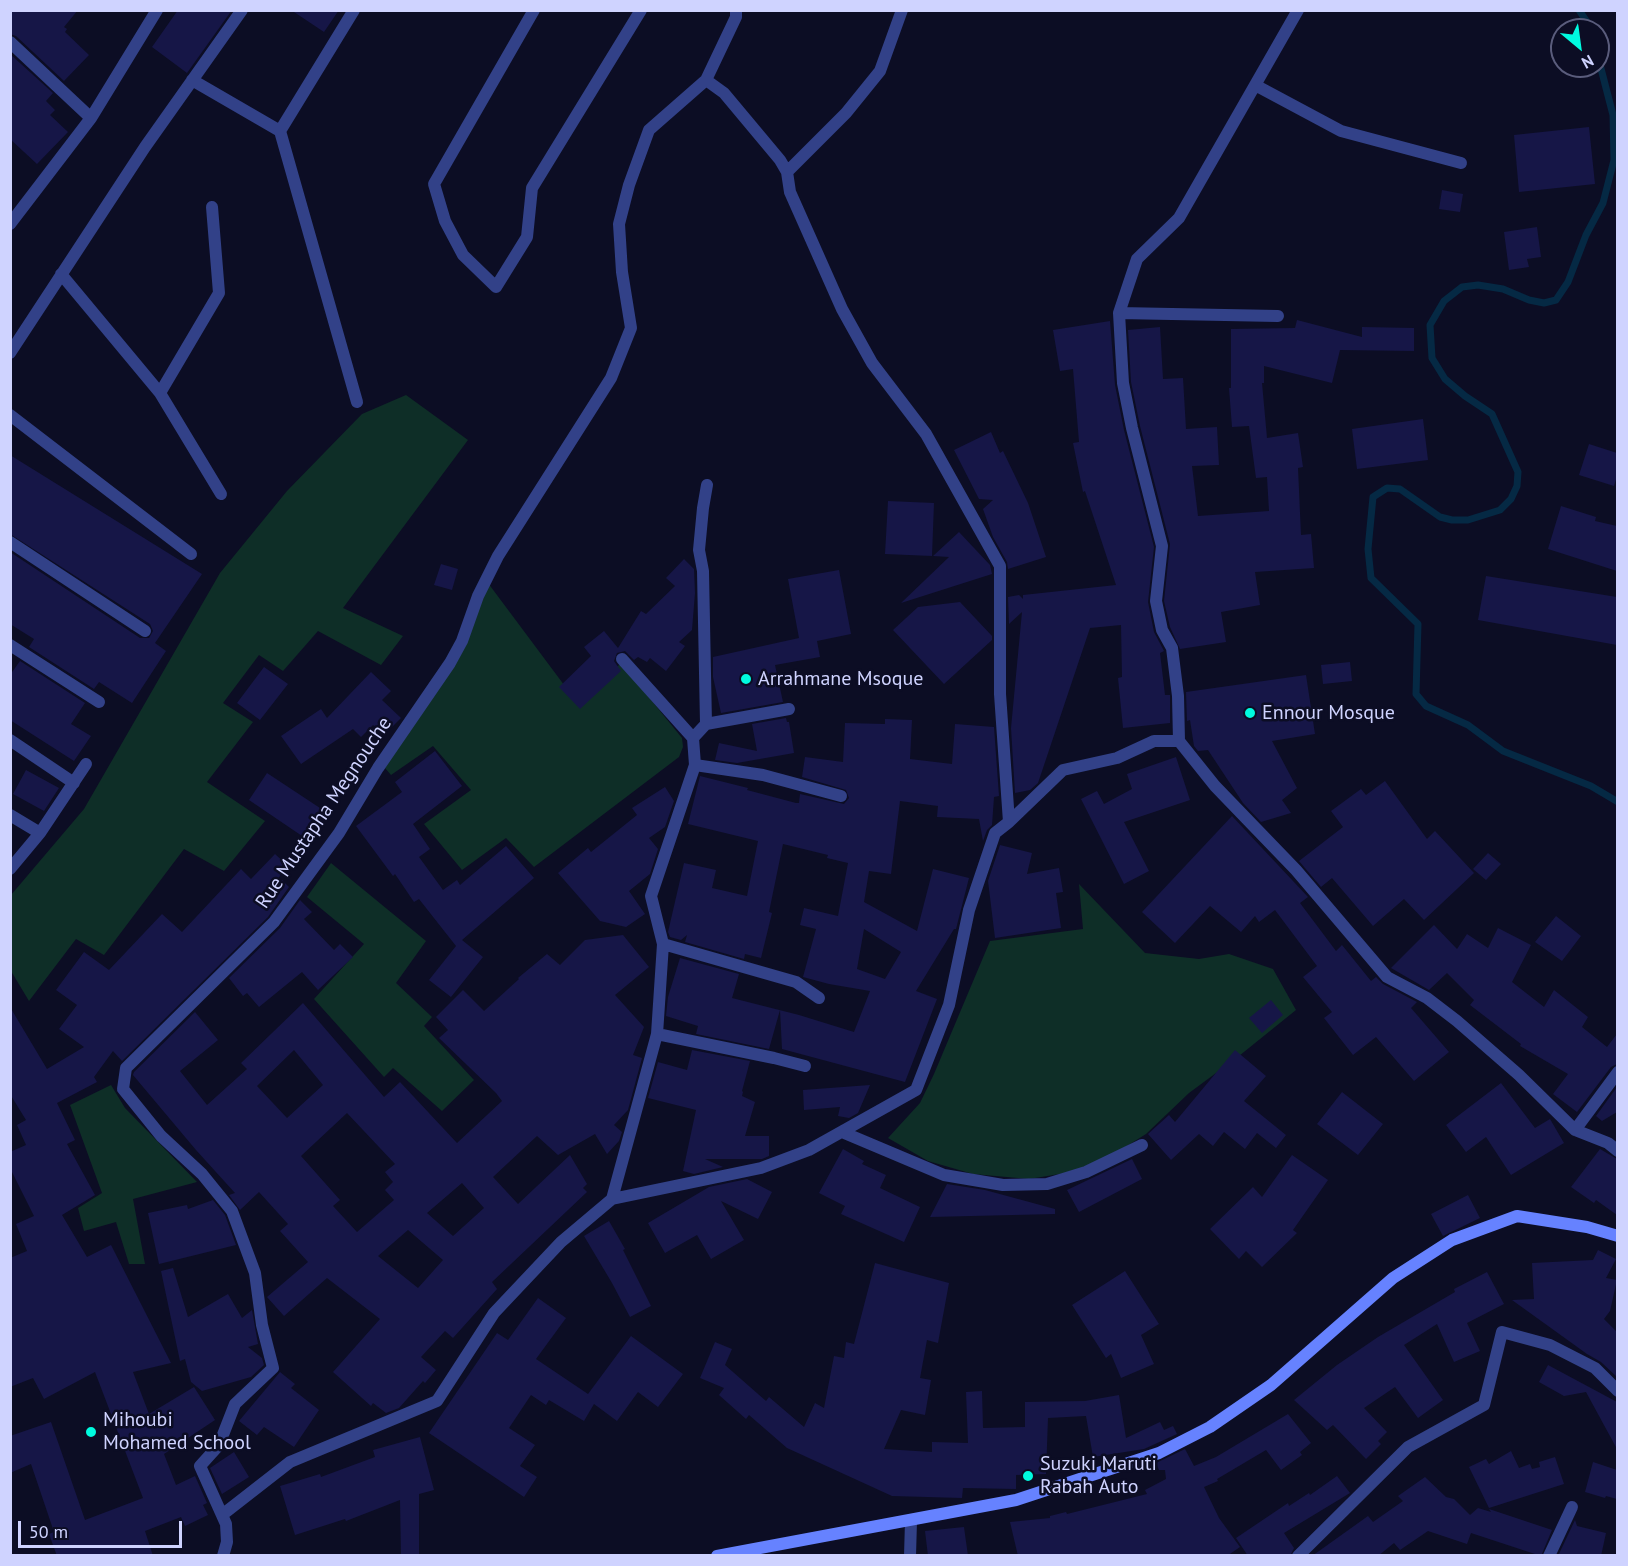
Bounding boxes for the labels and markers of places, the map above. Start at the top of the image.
place label: Arrahmane Msoque [758,667,923,691]
marker: Arrahmane Msoque [739,672,753,686]
place label: Ennour Mosque [1262,701,1395,725]
marker: Ennour Mosque [1243,706,1257,720]
place label: Mihoubi Mohamed School [103,1408,251,1455]
marker: Mihoubi Mohamed School [84,1425,98,1439]
place label: Suzuki Maruti Rabah Auto [1040,1452,1157,1499]
marker: Suzuki Maruti Rabah Auto [1021,1469,1035,1483]

